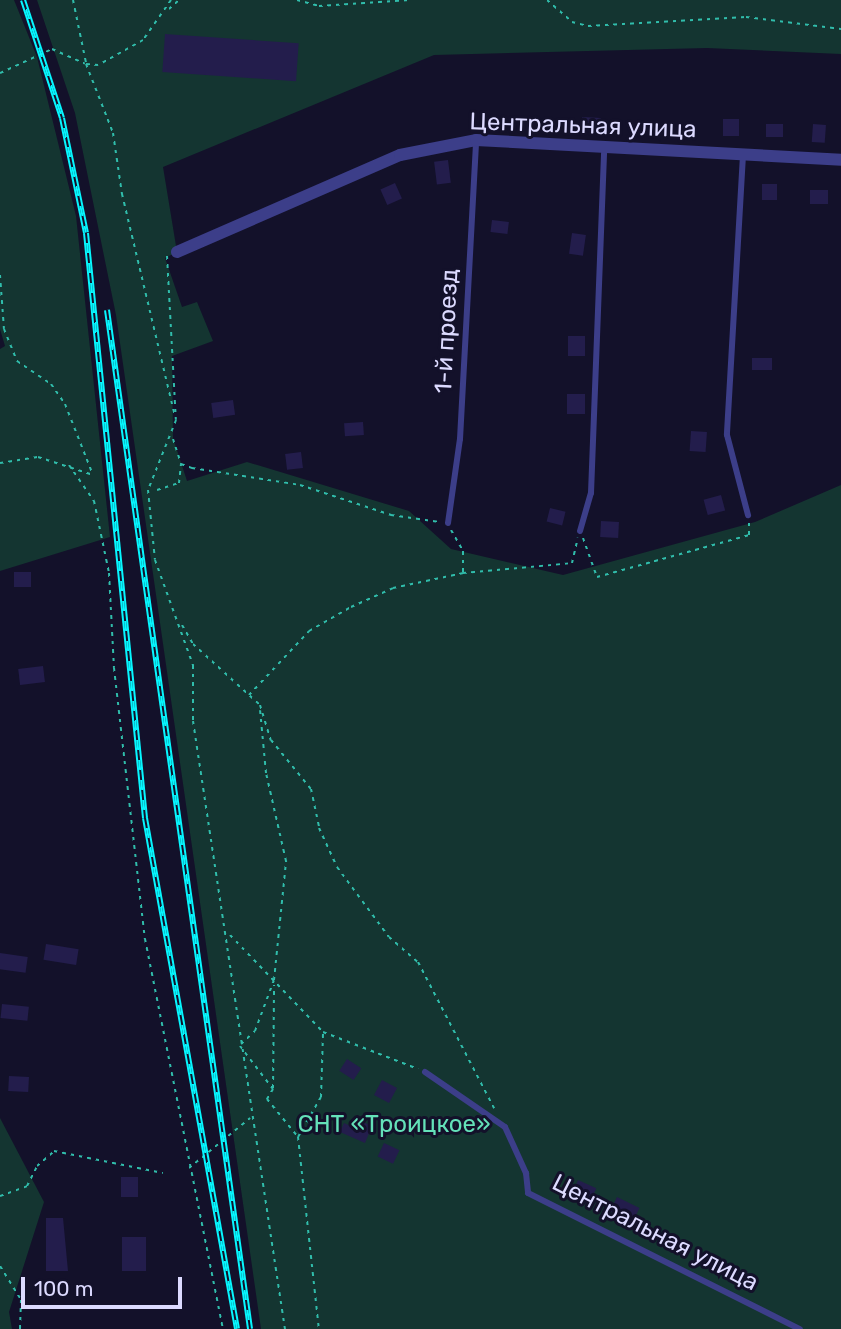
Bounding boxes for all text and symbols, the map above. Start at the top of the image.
street label: Центральная улица [469,108,697,144]
street label: 1-й проезд [429,268,465,394]
park label: СНТ «Троицкое» [297,1111,491,1139]
street label: Центральная улица [547,1169,763,1297]
scale bar [24,1262,186,1306]
text: 100 m [34,1276,93,1301]

